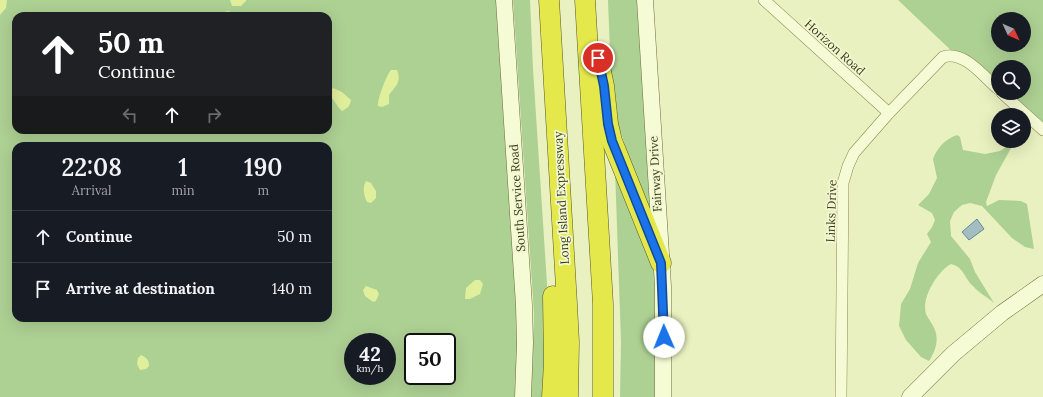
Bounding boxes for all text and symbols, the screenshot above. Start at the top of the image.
north arrow [991,12,1031,52]
map controls [991,12,1031,148]
street label: Horizon Road [802,16,868,78]
text: 50 m [98,25,164,61]
icon: ahead [32,28,84,80]
pin [581,41,615,75]
icon: arrive [587,47,609,69]
text: Continue [98,60,175,83]
button: search [991,60,1031,100]
icon: left [119,104,141,126]
icon: ahead [161,104,183,126]
icon: right [203,104,225,126]
button: layers [991,108,1031,148]
street label: Long Island Expressway [550,130,572,265]
street label: Fairway Drive [645,135,664,212]
street label: South Service Road [506,144,528,252]
text: 22:08 [61,152,122,183]
text: 1 [178,152,188,183]
text: 190 [244,152,282,183]
street label: Links Drive [822,179,840,243]
text: Arrival [72,182,112,199]
text: min [171,182,195,199]
text: m [257,182,269,199]
icon: ahead [32,226,54,248]
text: Continue [66,227,132,246]
text: 50 m [277,227,312,246]
icon: arrive [32,278,54,300]
text: Arrive at destination [66,279,215,298]
text: 140 m [272,279,312,298]
position arrow [643,316,685,358]
speed limit sign: 50 [404,333,456,385]
text: 42 [359,341,381,366]
text: km/h [356,362,384,375]

